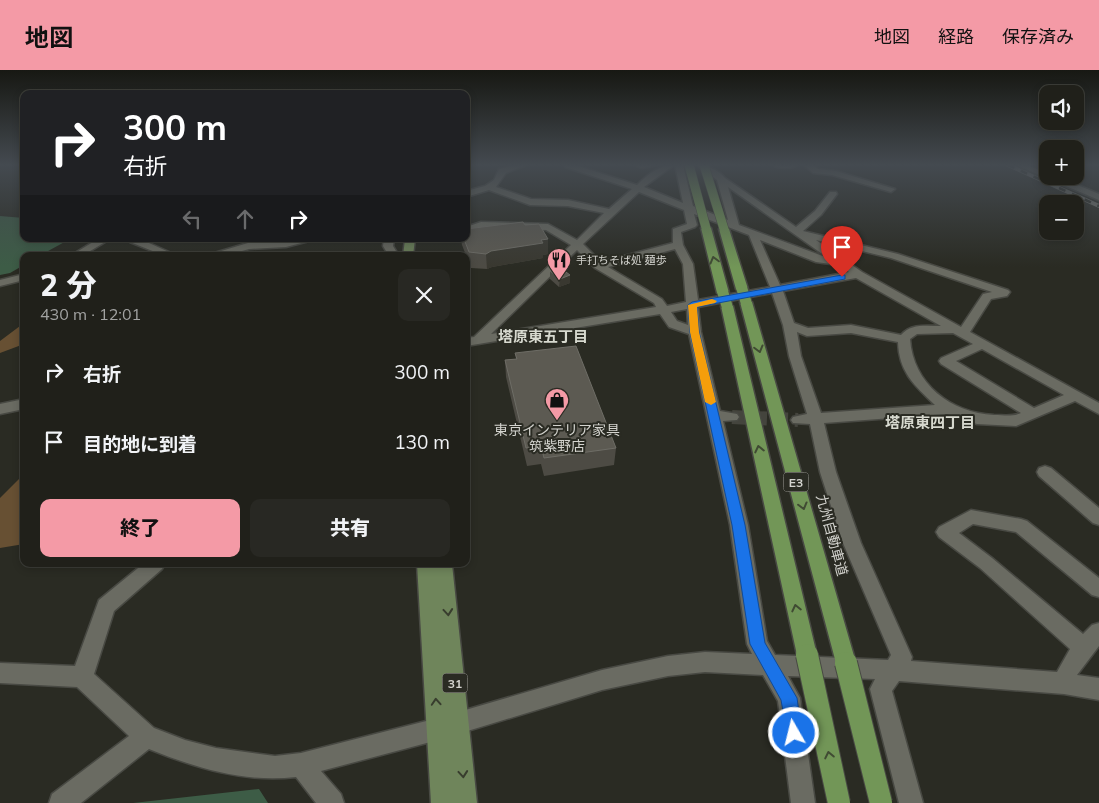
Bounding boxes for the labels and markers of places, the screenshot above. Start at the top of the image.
pin [821,226,863,277]
restaurant icon: 手打ちそば処 麺歩 [546,247,572,281]
place label: 手打ちそば処 麺歩 [576,253,667,267]
shop icon: 東京インテリア家具 筑紫野店 [544,387,570,421]
place label: 東京インテリア家具 筑紫野店 [494,421,620,455]

